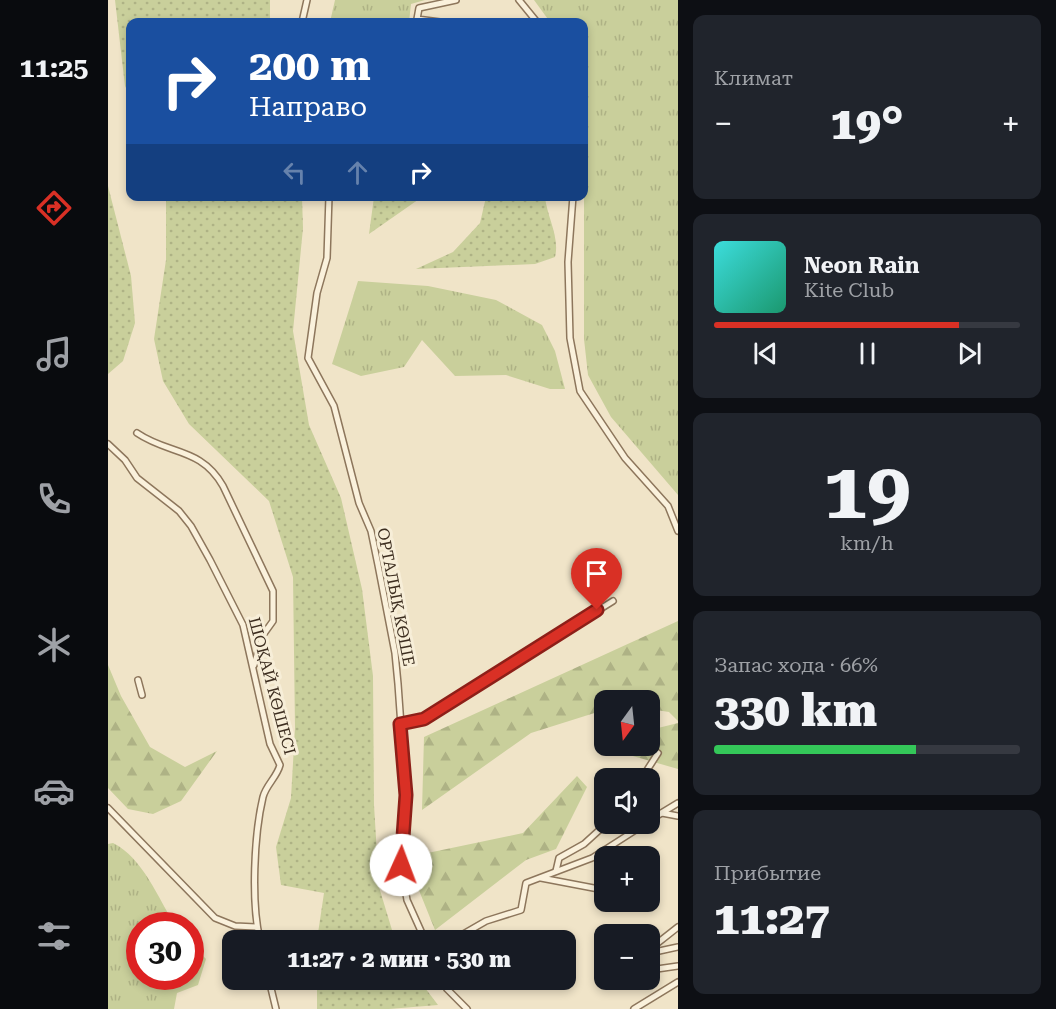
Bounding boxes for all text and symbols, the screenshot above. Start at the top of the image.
text: 200 m [249,41,371,90]
icon: right [150,42,228,120]
text: 11:25 [20,52,88,84]
text: Климат [714,66,793,90]
text: Направо [249,91,367,123]
text: 19° [831,97,904,150]
text: − [714,104,732,143]
text: + [1002,104,1020,143]
icon: left [278,156,311,189]
icon: ahead [341,156,374,189]
icon: right [404,156,437,189]
icon: directions [33,187,75,229]
text: Neon Rain [804,253,919,278]
text: Kite Club [804,278,894,302]
icon: music [33,333,75,375]
icon: previous [749,337,782,370]
icon: pause [851,337,884,370]
icon: next [953,337,986,370]
text: 19 [823,446,911,537]
icon: phone [33,478,75,520]
street label: ОРТАЛЫҚ КӨШЕ [373,526,419,668]
text: km/h [840,531,894,555]
pin [571,548,622,610]
icon: arrive [580,557,613,590]
street label: ШОҚАЙ КӨШЕСІ [245,615,299,757]
icon: climate [33,624,75,666]
text: Запас хода · 66% [714,653,878,677]
text: 330 km [714,684,877,737]
north arrow [594,690,660,756]
map controls [594,690,660,990]
button: sound [594,768,660,834]
icon: car [33,770,75,812]
position arrow [369,833,433,897]
button: + [594,846,660,912]
text: Прибытие [714,861,821,885]
text: 11:27 [714,892,830,945]
speed limit sign: 30 [126,912,204,990]
icon: filters [33,915,75,957]
button: − [594,924,660,990]
text: 11:27 · 2 мин · 530 m [287,947,511,972]

